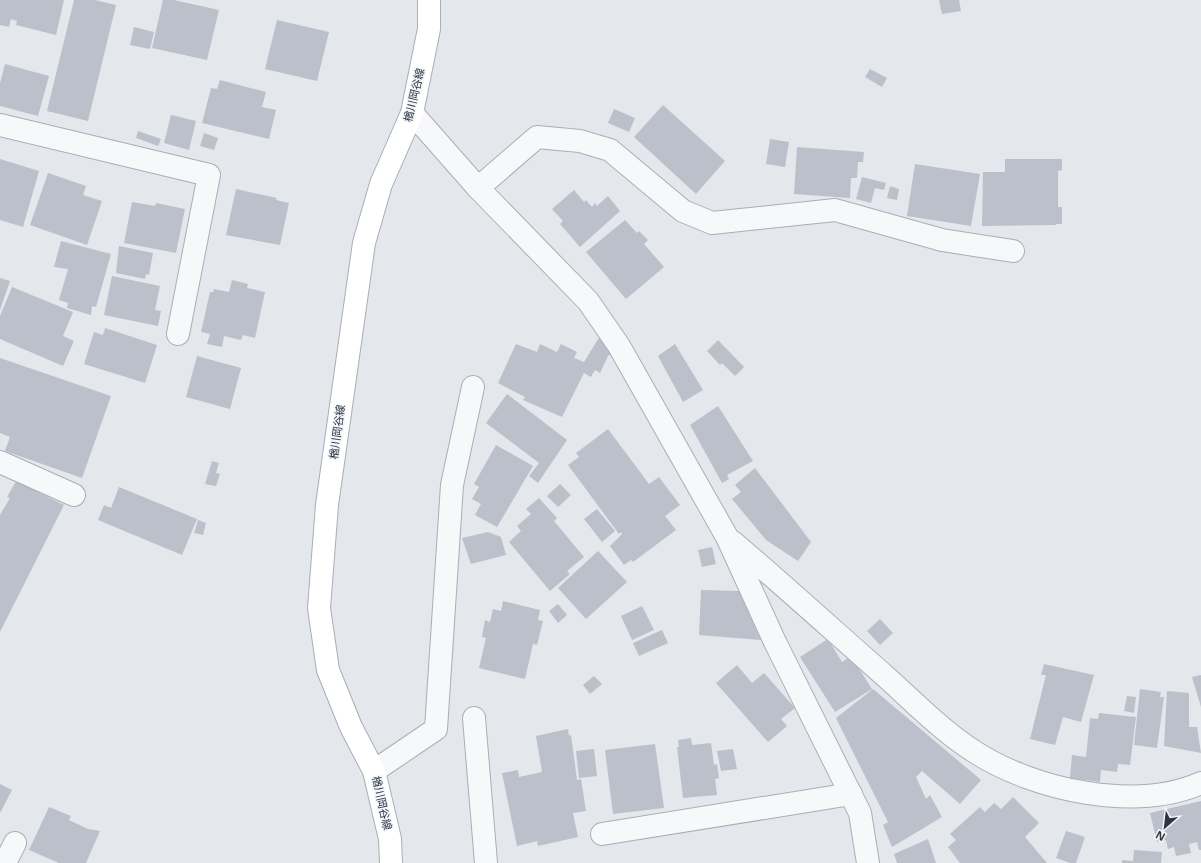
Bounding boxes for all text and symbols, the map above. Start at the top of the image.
street label: 楢川岡谷線 [400,66,427,123]
street label: 楢川岡谷線 [325,404,348,460]
street label: 楢川岡谷線 [369,774,396,831]
north arrow [1145,807,1185,847]
text: N [1153,828,1168,845]

